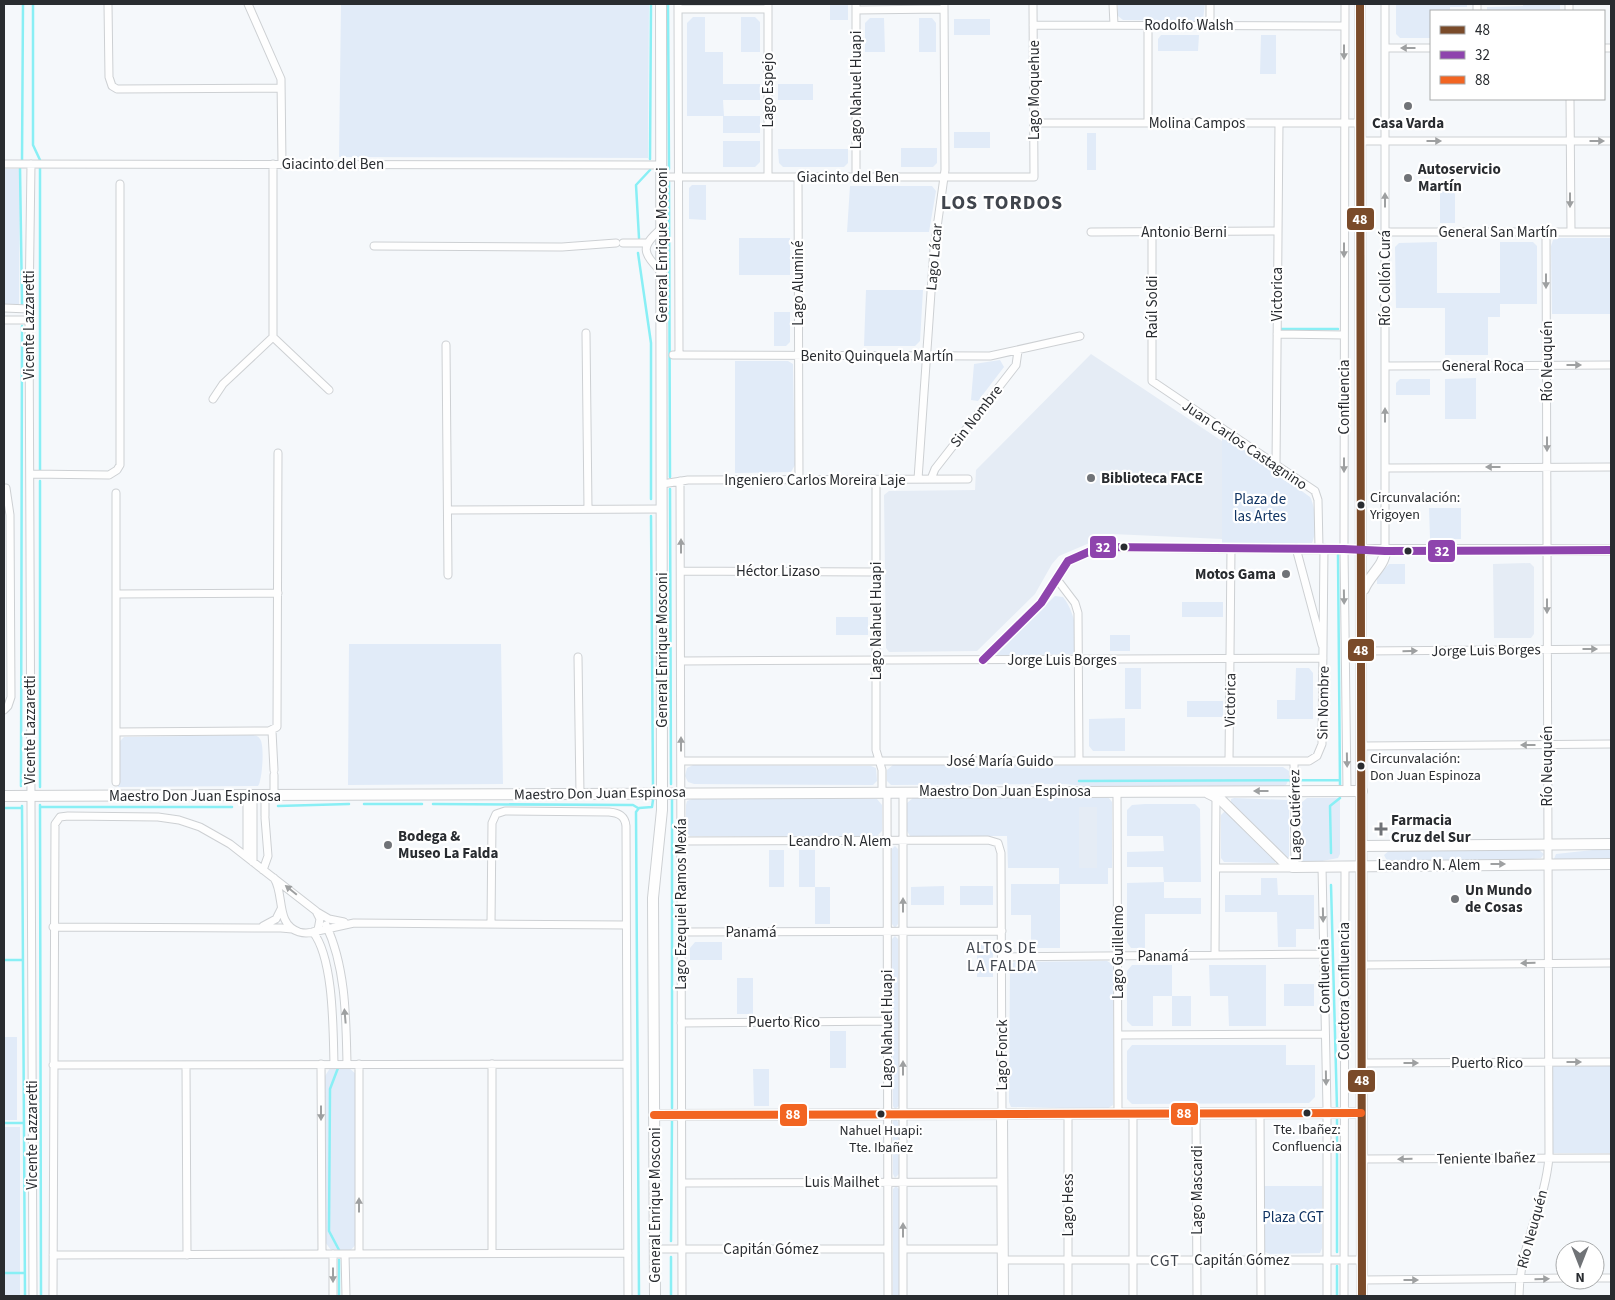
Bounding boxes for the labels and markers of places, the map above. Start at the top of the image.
marker: Casa Varda [1402,100,1414,112]
place label: Casa Varda [1372,113,1444,134]
place label: Autoservicio Martín [1417,159,1501,197]
marker: Autoservicio Martín [1402,172,1414,184]
place label: Biblioteca FACE [1101,468,1203,489]
marker: Biblioteca FACE [1085,472,1097,484]
place label: Circunvalación: Yrigoyen [1369,488,1460,525]
marker: Circunvalación: Yrigoyen [1356,500,1366,510]
unlabelled marker [1119,542,1129,552]
unlabelled marker [1403,546,1413,556]
place label: Motos Gama [1195,564,1276,585]
marker: Motos Gama [1280,568,1292,580]
place label: Circunvalación: Don Juan Espinoza [1370,749,1481,786]
marker: Circunvalación: Don Juan Espinoza [1356,761,1366,771]
place label: Farmacia Cruz del Sur [1391,810,1471,848]
marker: Farmacia Cruz del Sur [1375,823,1387,835]
place label: Bodega & Museo La Falda [398,826,498,864]
marker: Bodega & Museo La Falda [382,839,394,851]
place label: Un Mundo de Cosas [1465,880,1532,918]
marker: Un Mundo de Cosas [1449,893,1461,905]
marker: Tte. Ibañez: Confluencia [1302,1108,1312,1118]
marker: Nahuel Huapi: Tte. Ibañez [876,1109,886,1119]
place label: Tte. Ibañez: Confluencia [1272,1120,1342,1157]
place label: Nahuel Huapi: Tte. Ibañez [839,1121,923,1158]

